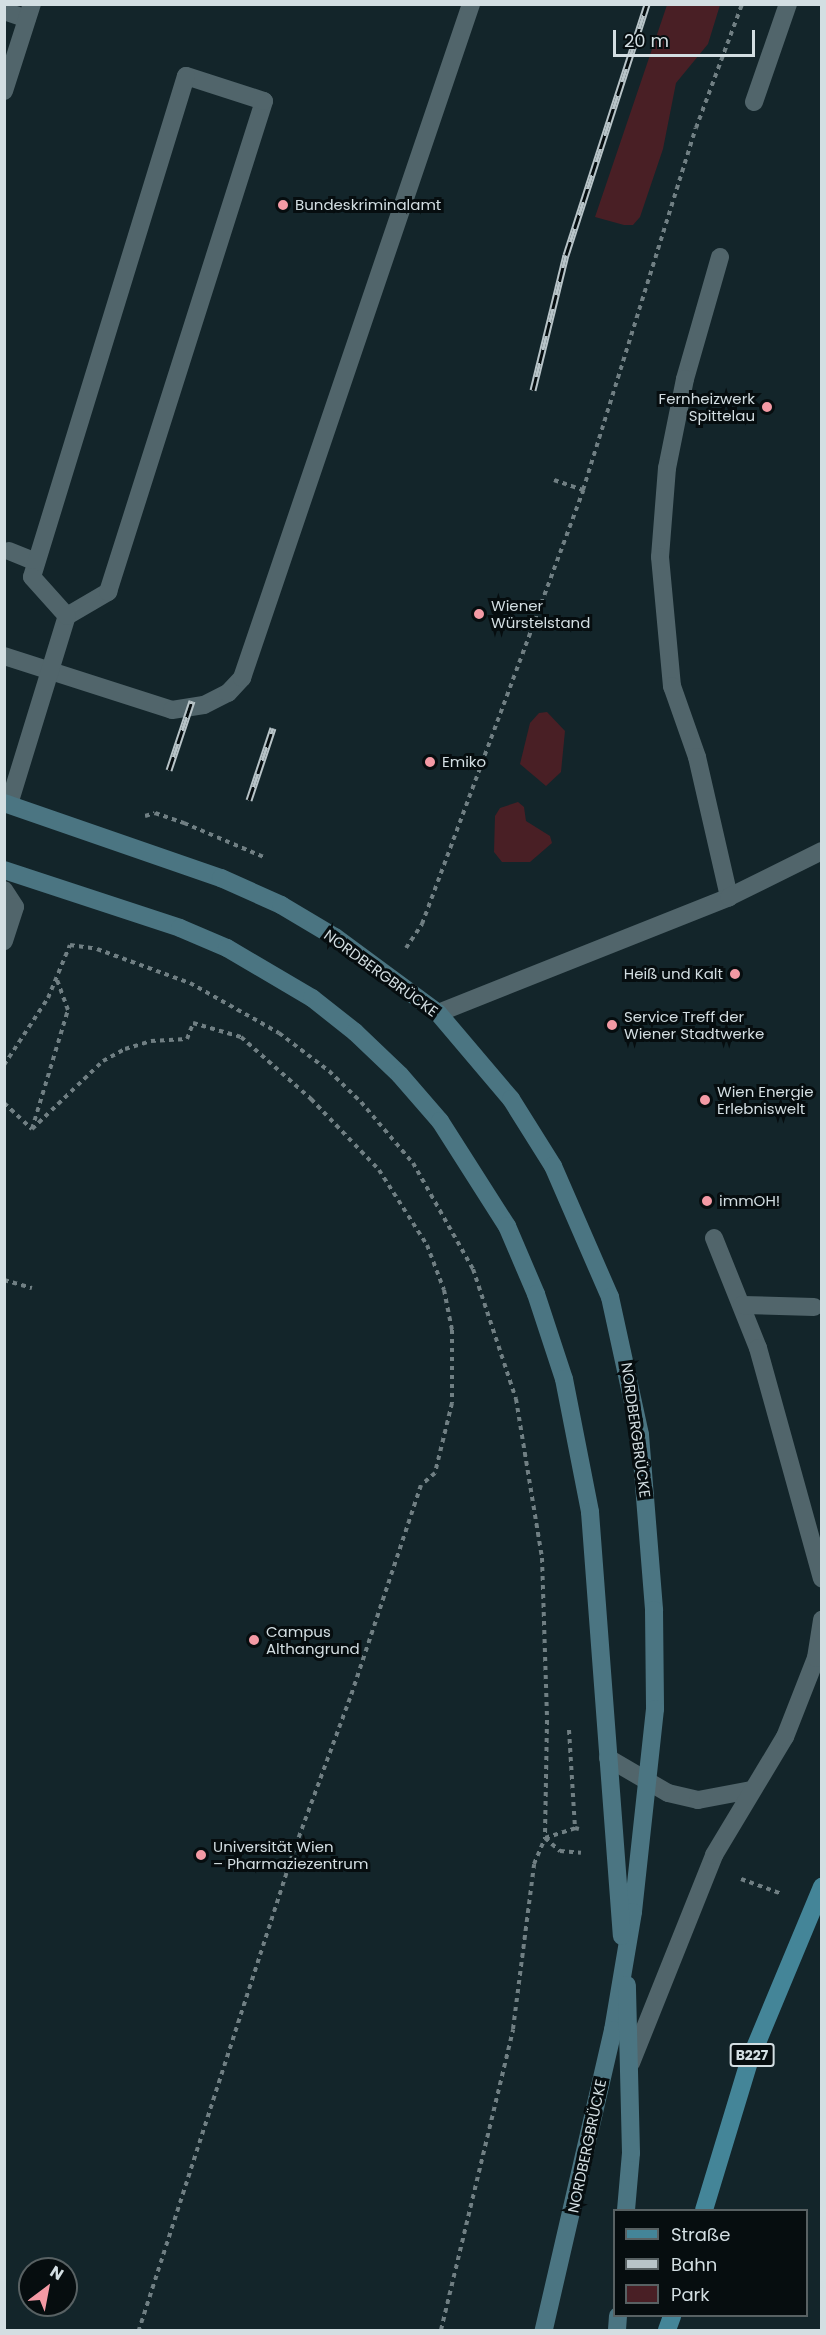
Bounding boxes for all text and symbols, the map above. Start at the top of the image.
scale bar [616,18,758,56]
text: 20 m [624,28,669,53]
place label: Bundeskriminalamt [295,196,441,214]
marker: Bundeskriminalamt [276,198,290,212]
place label: Fernheizwerk Spittelau [659,389,755,424]
marker: Fernheizwerk Spittelau [760,400,774,414]
place label: Wiener Würstelstand [491,596,590,631]
marker: Wiener Würstelstand [472,607,486,621]
place label: Emiko [442,753,486,771]
marker: Emiko [423,755,437,769]
street label: NORDBERGBRÜCKE [321,926,441,1020]
place label: Heiß und Kalt [624,965,723,983]
marker: Heiß und Kalt [728,967,742,981]
place label: Service Treff der Wiener Stadtwerke [624,1007,764,1042]
marker: Service Treff der Wiener Stadtwerke [605,1018,619,1032]
place label: Wien Energie Erlebniswelt [717,1082,814,1117]
marker: Wien Energie Erlebniswelt [698,1093,712,1107]
place label: immOH! [719,1192,780,1210]
marker: immOH! [700,1194,714,1208]
street label: NORDBERGBRÜCKE [618,1361,654,1499]
place label: Campus Althangrund [266,1622,360,1657]
marker: Campus Althangrund [247,1633,261,1647]
place label: Universität Wien – Pharmaziezentrum [213,1837,368,1872]
marker: Universität Wien – Pharmaziezentrum [194,1848,208,1862]
road number: B227 [730,2044,774,2066]
street label: NORDBERGBRÜCKE [564,2077,610,2215]
legend [613,2209,808,2317]
text: Straße [671,2222,730,2247]
text: Bahn [671,2252,717,2277]
north arrow [18,2257,78,2317]
text: N [46,2260,68,2286]
text: Park [671,2282,710,2307]

